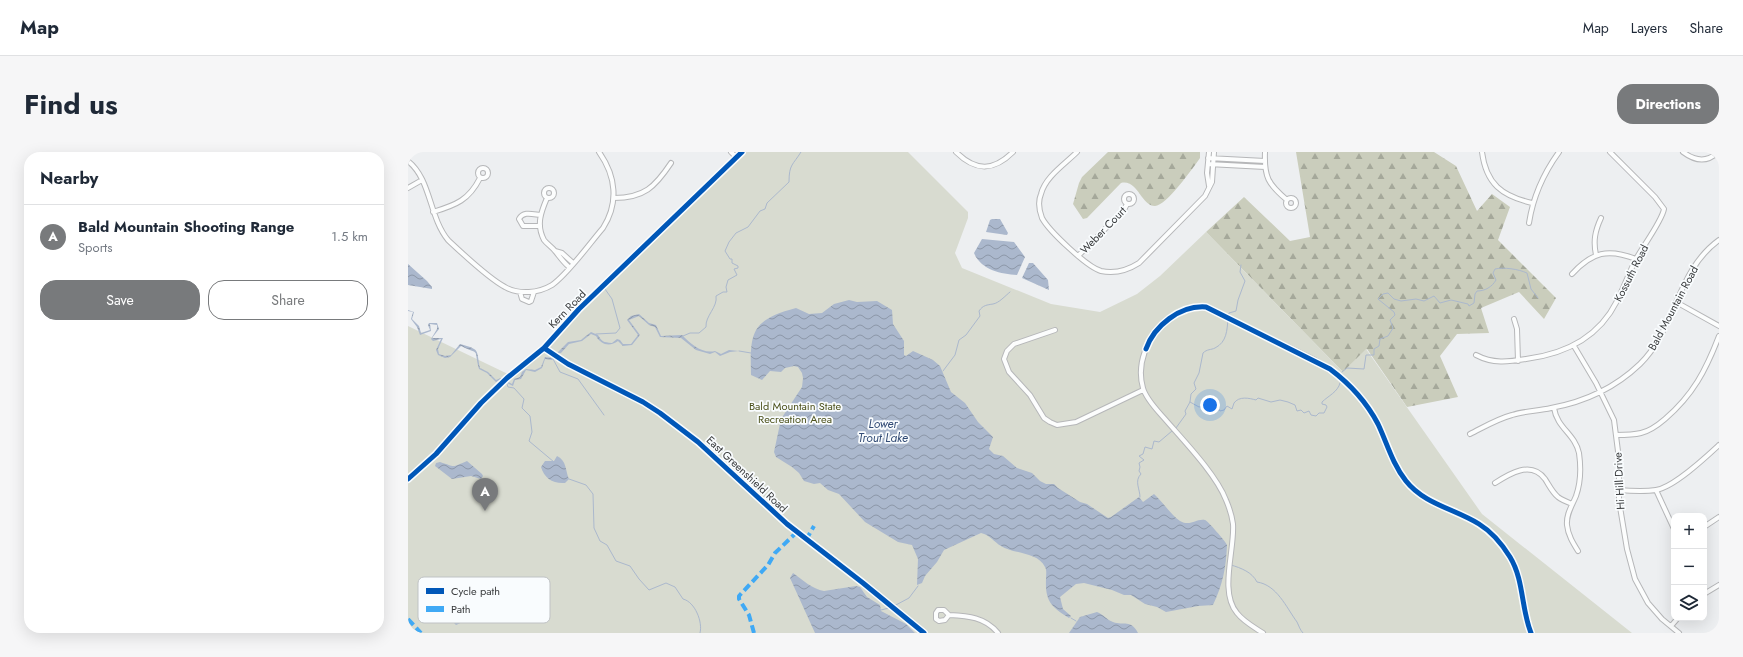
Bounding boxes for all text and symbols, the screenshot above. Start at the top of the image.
text: Map [20,14,59,41]
text: Map [1583,18,1609,38]
text: Layers [1631,18,1667,38]
text: Share [1689,18,1723,38]
text: Find us [24,84,118,125]
button: Directions [1617,84,1719,124]
text: Nearby [40,166,98,190]
street label: Weber Court [1076,202,1130,257]
text: Bald Mountain Shooting Range [78,216,294,238]
text: A [48,227,58,246]
text: 1.5 km [331,227,368,246]
text: Sports [78,238,112,257]
street label: Kossuth Road [1610,242,1652,304]
street label: Bald Mountain Road [1644,263,1702,353]
button: Save [40,280,200,320]
button: Share [208,280,368,320]
street label: Kern Road [545,286,589,332]
your location [1200,395,1220,415]
park label: Bald Mountain State Recreation Area [749,398,841,427]
water label: Lower Trout Lake [858,415,908,447]
street label: East Greenshield Road [703,432,791,516]
street label: Hi Hill Drive [1609,452,1628,510]
pin: A [472,478,498,511]
map controls [1671,513,1707,621]
button: + [1671,513,1707,549]
button: − [1671,549,1707,585]
legend [418,577,550,623]
text: Cycle path [451,583,500,599]
button: layers [1671,585,1707,621]
text: Path [451,601,470,617]

